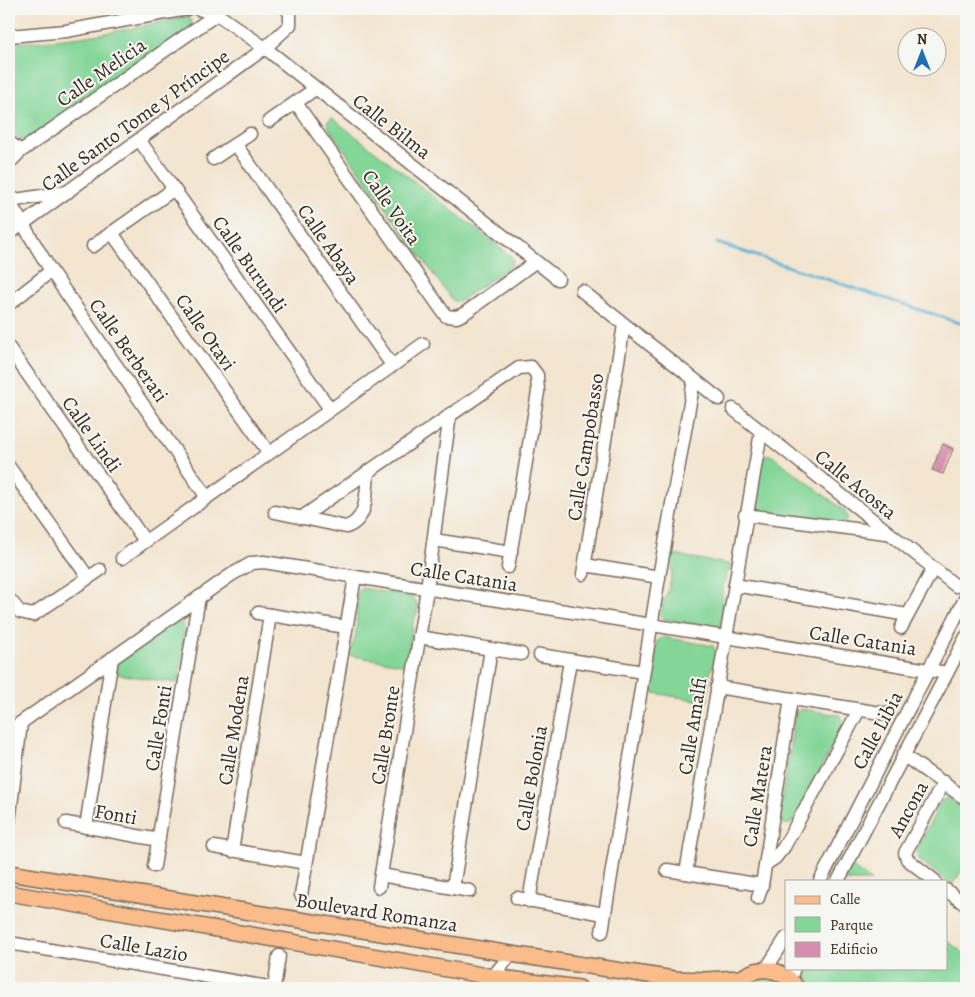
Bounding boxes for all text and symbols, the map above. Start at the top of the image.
north arrow [898,28,948,78]
text: N [917,30,927,49]
street label: Calle Melicia [51,31,152,113]
street label: Calle Santo Tome y Príncipe [36,43,235,198]
street label: Calle Bilma [347,87,437,166]
street label: Calle Voita [356,164,428,251]
street label: Calle Abaya [291,199,367,291]
street label: Calle Burundi [206,210,293,318]
street label: Calle Otavi [169,288,242,376]
street label: Calle Berberati [83,293,174,408]
street label: Calle Campobasso [561,371,610,523]
street label: Calle Lindi [55,391,128,478]
street label: Calle Acosta [809,443,903,526]
street label: Calle Catania [408,555,520,598]
street label: Calle Catania [807,619,919,662]
street label: Calle Modena [211,672,256,787]
street label: Calle Amalfi [671,675,714,777]
street label: Calle Fonti [138,683,179,773]
street label: Calle Bronte [364,683,407,787]
street label: Calle Libia [845,686,910,774]
street label: Calle Bolonia [509,722,554,833]
street label: Calle Matera [736,742,779,849]
street label: Ancona [881,776,935,843]
street label: Fonti [93,798,139,831]
legend [785,880,948,970]
street label: Boulevard Romanza [294,886,460,939]
text: Calle [830,889,861,909]
text: Parque [830,915,873,935]
street label: Calle Lazio [98,926,190,969]
text: Edificio [830,939,878,959]

